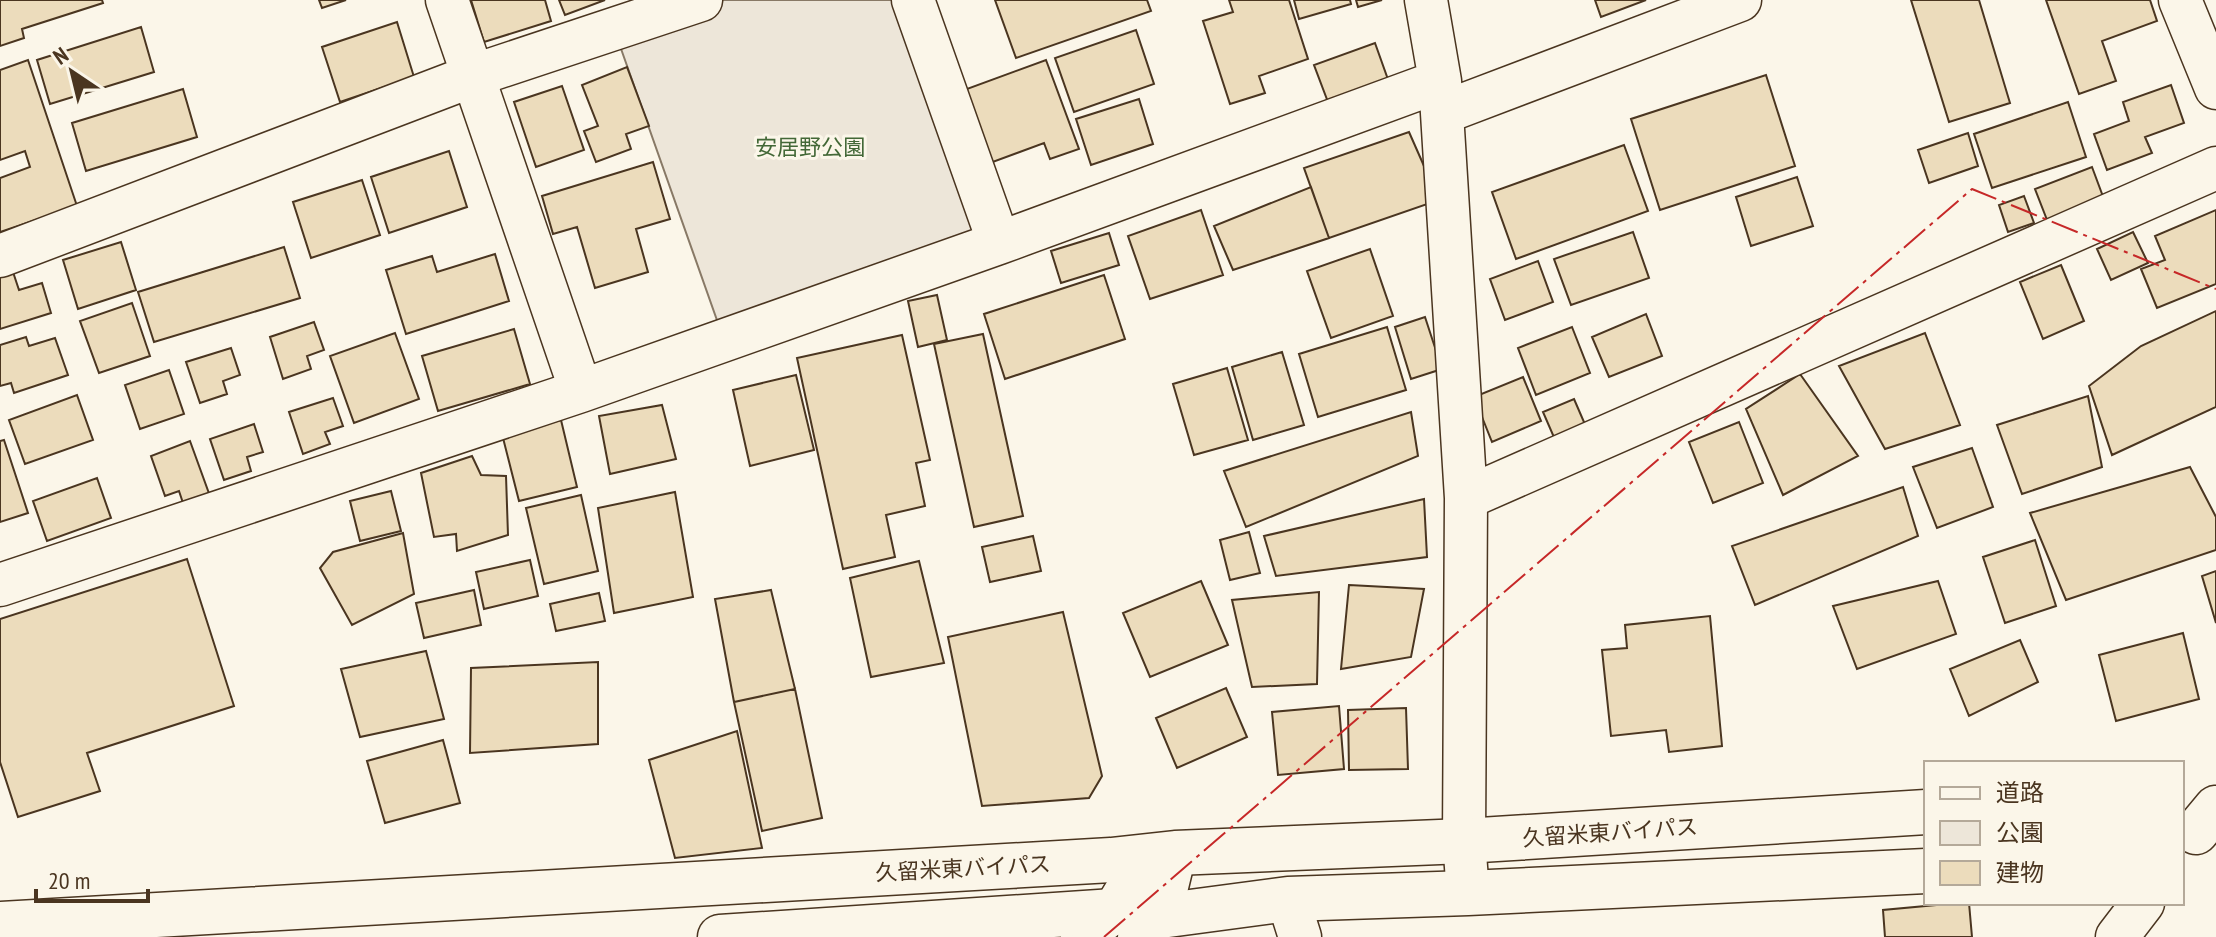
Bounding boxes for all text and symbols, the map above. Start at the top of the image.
north arrow [32,32,112,112]
text: N [48,41,73,70]
park label: 安居野公園 [755,133,865,161]
legend [1924,761,2184,905]
text: 道路 [1996,777,2044,808]
street label: 久留米東バイパス [1521,812,1699,852]
text: 公園 [1996,817,2044,848]
street label: 久留米東バイパス [875,849,1051,887]
scale bar [36,853,148,903]
text: 建物 [1996,857,2044,888]
text: 20 m [48,865,90,896]

